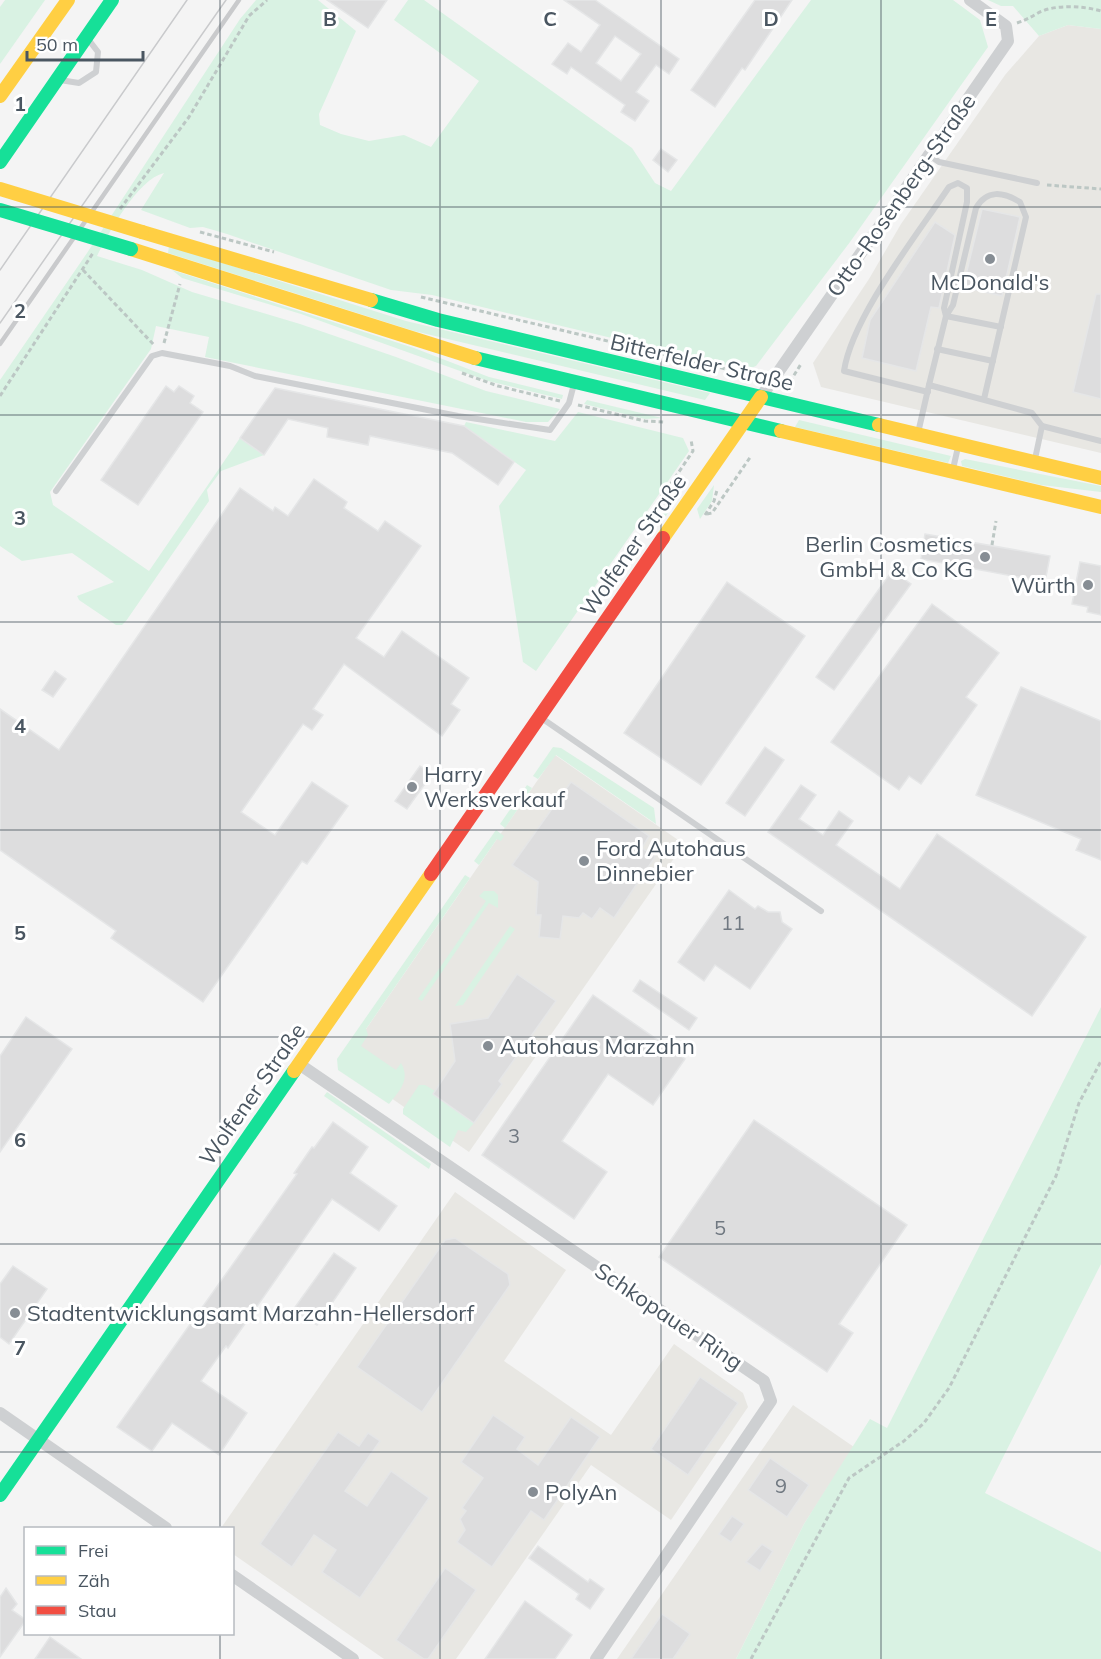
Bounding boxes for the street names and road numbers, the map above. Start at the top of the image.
street label: Otto-Rosenberg-Straße [820,88,982,302]
street label: Bitterfelder Straße [608,327,796,397]
street label: Wolfener Straße [574,469,692,621]
street label: Wolfener Straße [193,1018,311,1170]
street label: Schkopauer Ring [590,1256,748,1376]

